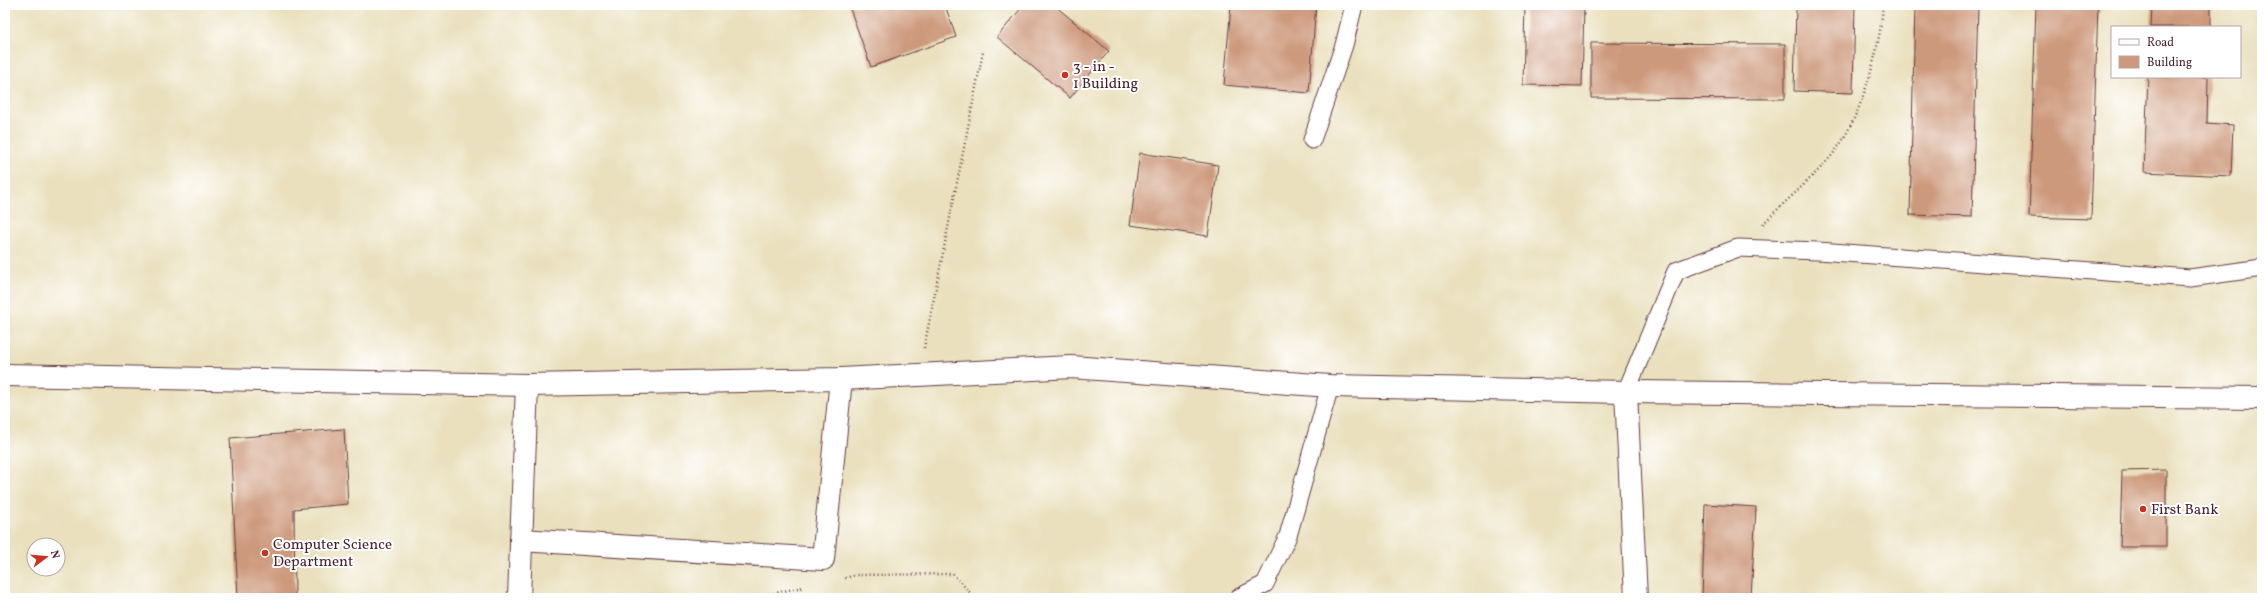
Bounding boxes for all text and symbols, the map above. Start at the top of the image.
legend [2111,26,2241,78]
text: Road [2147,35,2174,51]
text: Building [2147,55,2192,71]
place label: 3 - in - 1 Building [1073,57,1139,95]
marker: 3 - in - 1 Building [1060,70,1070,80]
place label: First Bank [2151,500,2218,521]
marker: First Bank [2138,504,2148,514]
place label: Computer Science Department [273,535,392,573]
north arrow [26,537,66,577]
marker: Computer Science Department [260,548,270,558]
text: N [46,549,62,561]

